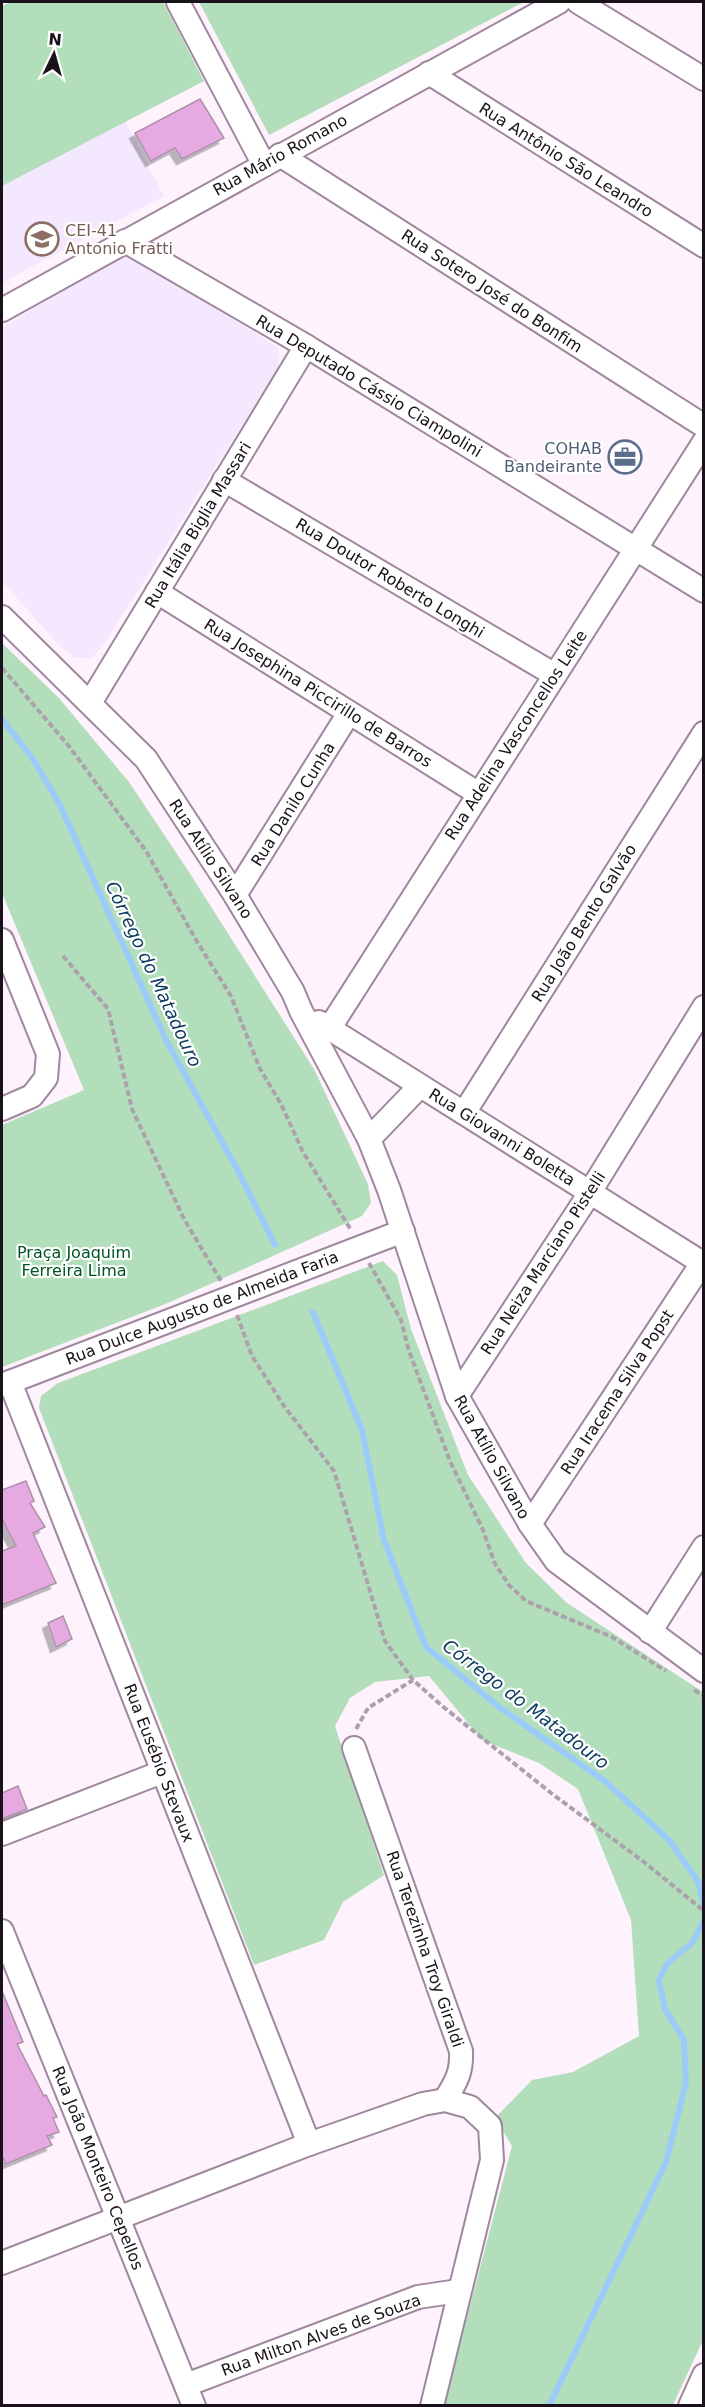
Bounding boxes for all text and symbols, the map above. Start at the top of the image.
north arrow [24,24,84,84]
text: N [48,30,63,50]
street label: Rua Antônio São Leandro [476,99,656,221]
street label: Rua Mário Romano [210,110,350,200]
school or university icon: CEI-41 Antonio Fratti [24,221,60,257]
place label: CEI-41 Antonio Fratti [65,221,173,258]
street label: Rua Sotero José do Bonfim [398,225,586,357]
street label: Rua Deputado Cássio Ciampolini [253,311,485,461]
street label: Rua Itália Biglia Massari [141,438,255,612]
place label: COHAB Bandeirante [504,439,602,476]
office icon: COHAB Bandeirante [607,439,643,475]
street label: Rua Doutor Roberto Longhi [292,514,488,642]
street label: Rua Josephina Piccirillo de Barros [201,615,435,771]
street label: Rua Adelina Vasconcellos Leite [441,627,591,843]
street label: Rua Danilo Cunha [247,738,339,870]
street label: Rua Atílio Silvano [165,796,257,922]
street label: Rua João Bento Galvão [528,841,640,1005]
water label: Córrego do Matadouro [102,878,206,1070]
street label: Rua Giovanni Boletta [425,1084,579,1190]
street label: Rua Neiza Marciano Pistelli [477,1168,609,1358]
park label: Praça Joaquim Ferreira Lima [17,1243,131,1280]
street label: Rua Dulce Augusto de Almeida Faria [63,1247,341,1369]
street label: Rua Iracema Silva Popst [557,1306,677,1478]
street label: Rua Atílio Silvano [450,1392,534,1522]
water label: Córrego do Matadouro [439,1635,613,1773]
street label: Rua Eusébio Stevaux [120,1681,198,1845]
street label: Rua Terezinha Troy Giraldi [382,1848,468,2050]
street label: Rua João Monteiro Cepellos [48,2063,148,2273]
street label: Rua Milton Alves de Souza [219,2290,423,2380]

